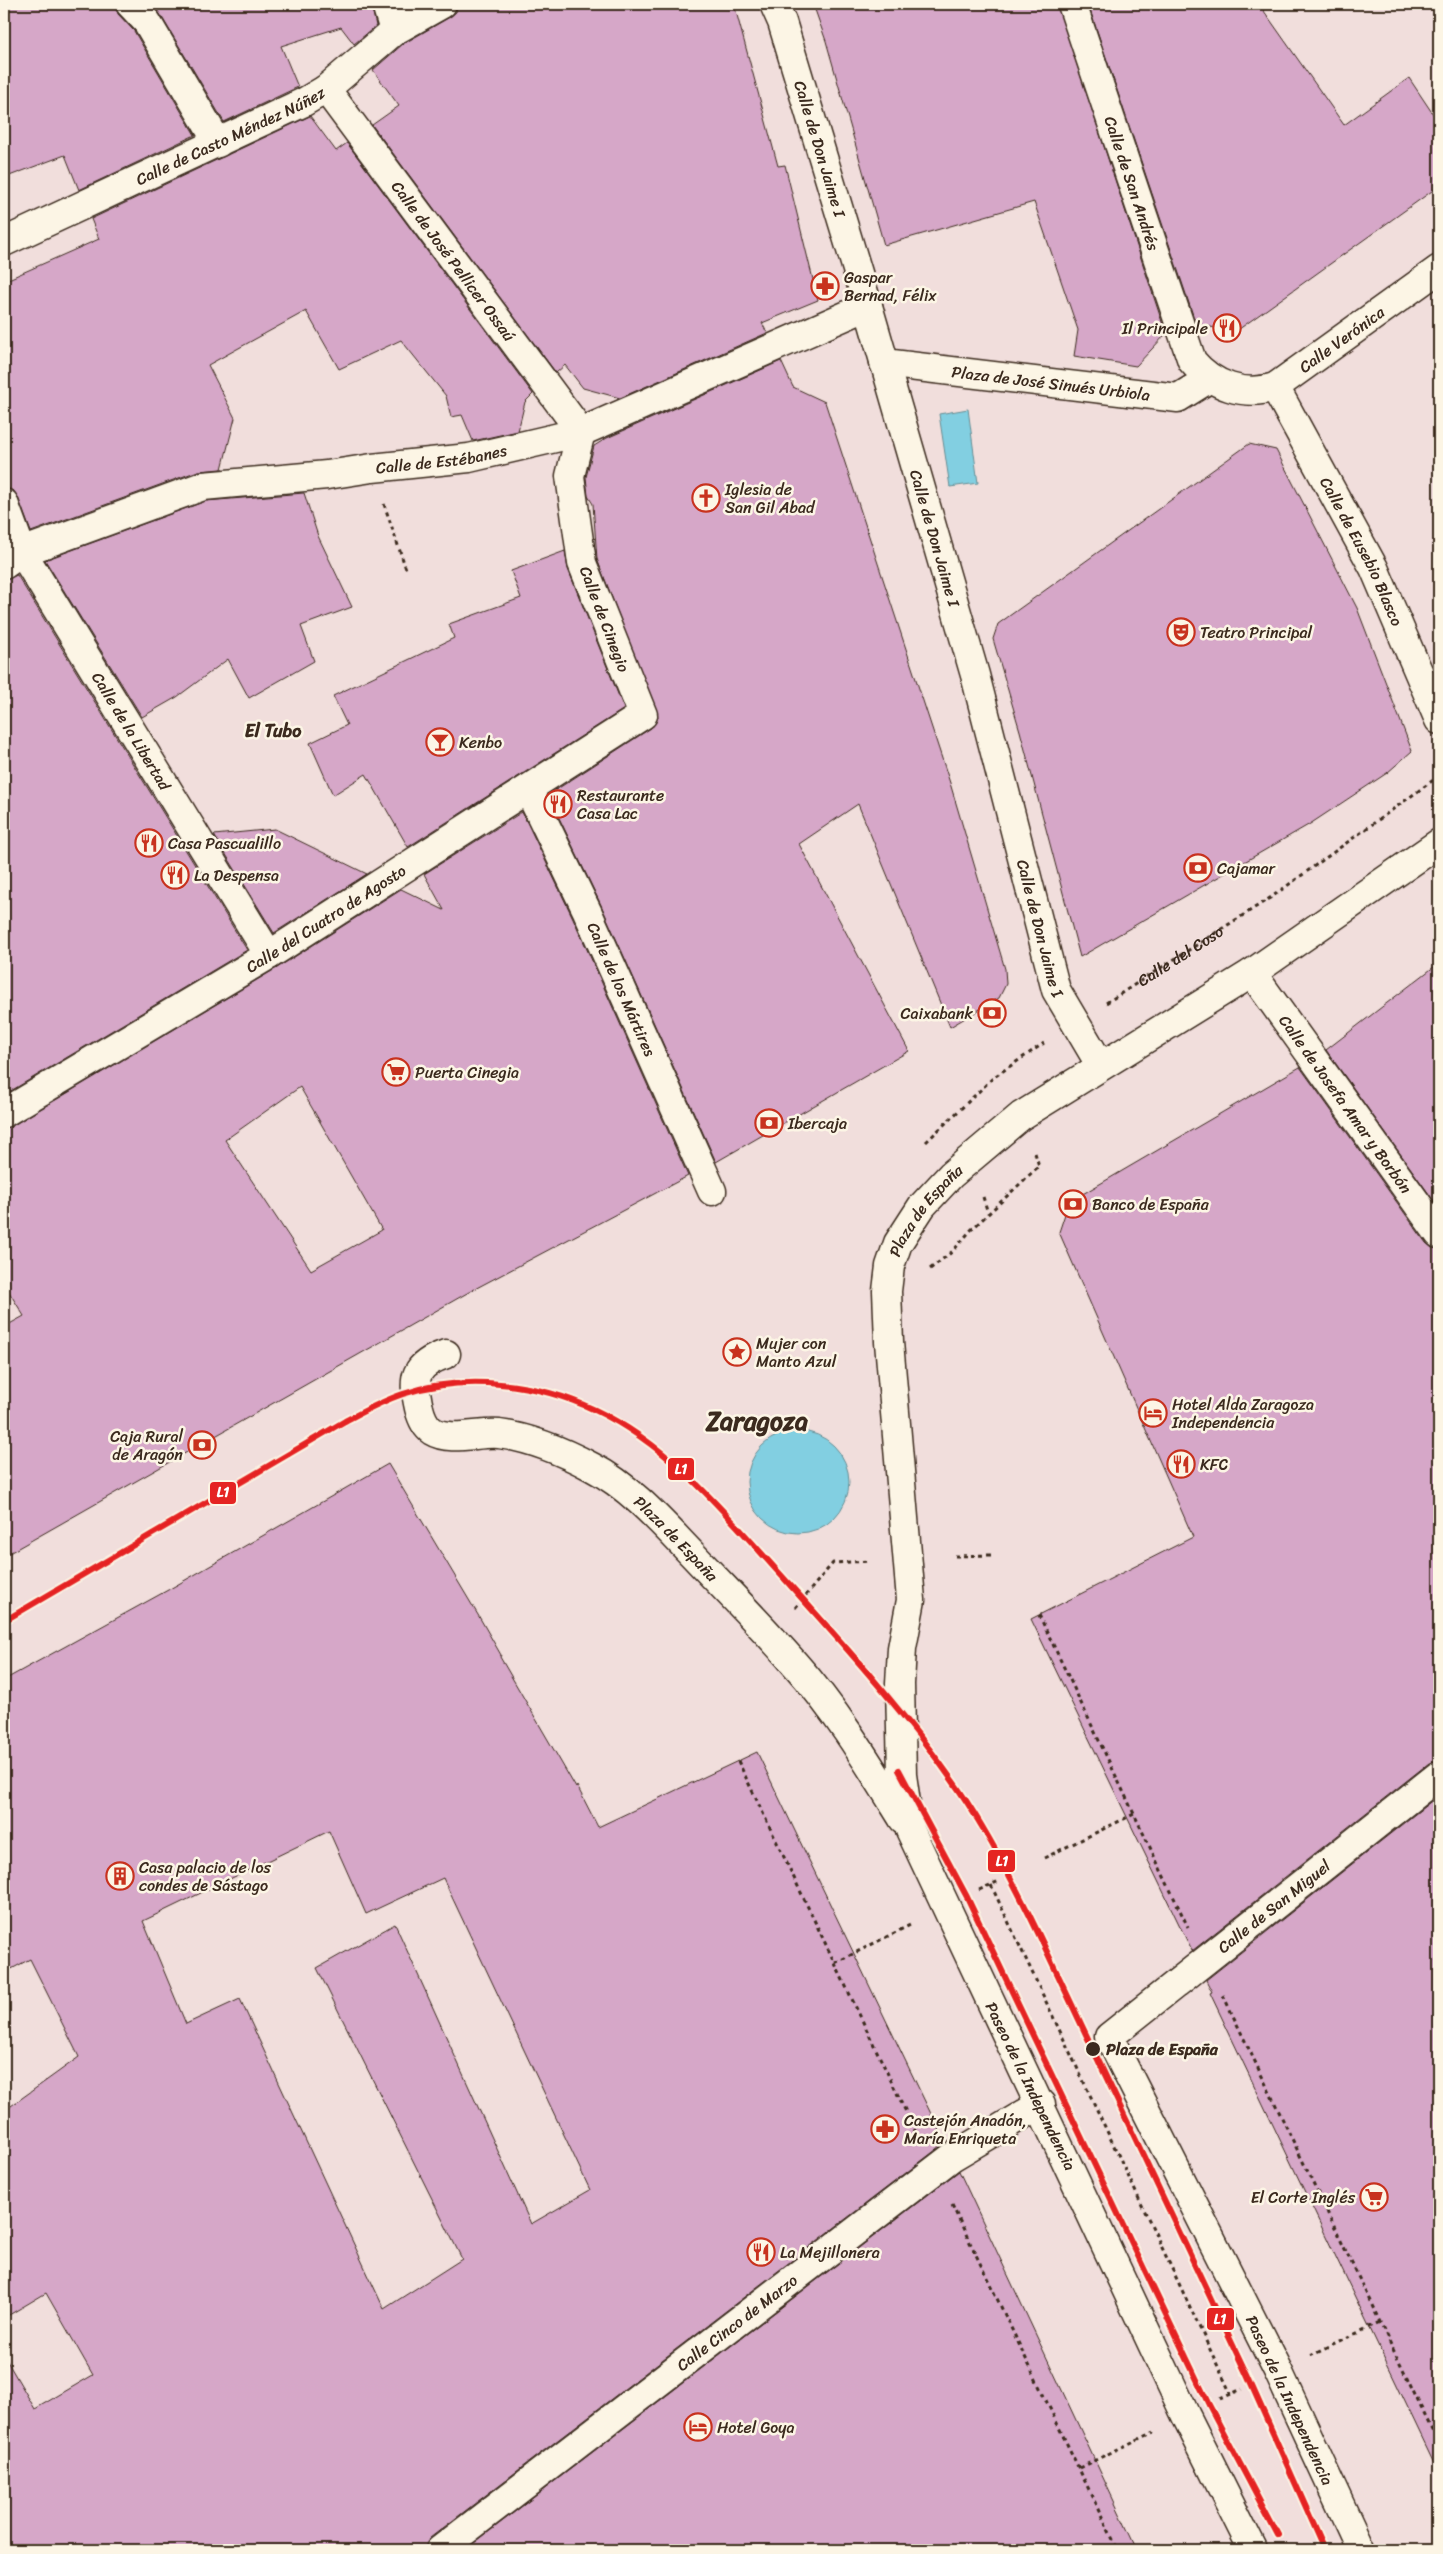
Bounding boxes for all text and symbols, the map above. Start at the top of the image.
street label: Calle de Don Jaime I [785,77,855,222]
street label: Calle de Casto Méndez Núñez [131,78,331,194]
street label: Calle de San Andrés [1096,112,1168,255]
street label: Calle de José Pellicer Ossaú [384,174,523,348]
place label: Gaspar Bernad, Félix [844,263,937,310]
pharmacy icon: Gaspar Bernad, Félix [810,271,840,301]
street label: Calle Verónica [1293,298,1392,381]
restaurant icon: Il Principale [1212,313,1242,343]
place label: Il Principale [1121,314,1208,343]
street label: Plaza de José Sinués Urbiola [950,357,1152,410]
street label: Calle de Estébanes [375,435,511,483]
street label: Calle de Don Jaime I [901,466,969,612]
street label: Calle de Eusebio Blasco [1312,471,1411,631]
place label: Iglesia de San Gil Abad [724,475,816,522]
church icon: Iglesia de San Gil Abad [691,483,721,513]
street label: Calle de Cinegio [571,562,638,677]
theatre icon: Teatro Principal [1166,617,1196,647]
place label: Teatro Principal [1200,618,1313,647]
street label: Calle de la Libertad [84,666,180,798]
district label: El Tubo [245,715,302,747]
bar icon: Kenbo [425,727,455,757]
place label: Kenbo [459,728,502,757]
place label: Restaurante Casa Lac [577,781,664,828]
restaurant icon: Restaurante Casa Lac [543,789,573,819]
restaurant icon: Casa Pascualillo [134,828,164,858]
place label: Casa Pascualillo [168,829,281,858]
bank icon: Cajamar [1183,853,1213,883]
place label: Cajamar [1217,854,1277,883]
street label: Calle de Don Jaime I [1008,856,1072,1005]
street label: Calle del Cuatro de Agosto [240,857,412,981]
restaurant icon: La Despensa [160,860,190,890]
place label: La Despensa [194,861,279,890]
street label: Calle de los Mártires [579,917,664,1062]
street label: Calle del Coso [1131,917,1229,995]
bank icon: Caixabank [977,998,1007,1028]
place label: Caixabank [901,999,973,1028]
street label: Calle de Josefa Amar y Borbón [1271,1008,1420,1200]
supermarket icon: Puerta Cinegia [381,1057,411,1087]
place label: Puerta Cinegia [415,1058,519,1087]
bank icon: Ibercaja [754,1108,784,1138]
place label: Ibercaja [787,1109,847,1138]
street label: Plaza de España [880,1156,970,1261]
bank icon: Banco de España [1058,1189,1088,1219]
place label: Banco de España [1092,1190,1210,1219]
place label: Mujer con Manto Azul [756,1329,837,1376]
place icon: Mujer con Manto Azul [722,1337,752,1367]
place label: Hotel Alda Zaragoza Independencia [1171,1390,1314,1437]
district label: Zaragoza [705,1398,808,1444]
hotel icon: Hotel Alda Zaragoza Independencia [1138,1398,1168,1428]
place label: Caja Rural de Aragón [110,1422,183,1469]
bank icon: Caja Rural de Aragón [187,1430,217,1460]
restaurant icon: KFC [1166,1449,1196,1479]
place label: KFC [1200,1450,1228,1479]
line badge: L1 [667,1457,695,1481]
text: L1 [675,1457,687,1482]
text: L1 [217,1480,229,1505]
line badge: L1 [209,1481,237,1505]
street label: Plaza de España [627,1488,726,1589]
line badge: L1 [987,1849,1016,1873]
text: L1 [996,1849,1008,1874]
street label: Calle de San Miguel [1211,1852,1338,1961]
place label: Casa palacio de los condes de Sástago [139,1853,272,1900]
building icon: Casa palacio de los condes de Sástago [105,1861,135,1891]
street label: Paseo de la Independencia [977,1997,1084,2176]
place label: Plaza de España [1106,2035,1219,2064]
marker: Plaza de España [1084,2040,1102,2058]
place label: Castejón Anadón, María Enriqueta [904,2106,1027,2153]
pharmacy icon: Castejón Anadón, María Enriqueta [870,2114,900,2144]
supermarket icon: El Corte Inglés [1359,2182,1389,2212]
place label: El Corte Inglés [1251,2183,1356,2212]
restaurant icon: La Mejillonera [746,2237,776,2267]
place label: La Mejillonera [780,2238,880,2267]
street label: Calle Cinco de Marzo [670,2266,804,2379]
line badge: L1 [1206,2307,1235,2331]
text: L1 [1214,2307,1226,2332]
street label: Paseo de la Independencia [1237,2310,1342,2490]
hotel icon: Hotel Goya [683,2412,713,2442]
place label: Hotel Goya [717,2413,795,2442]

